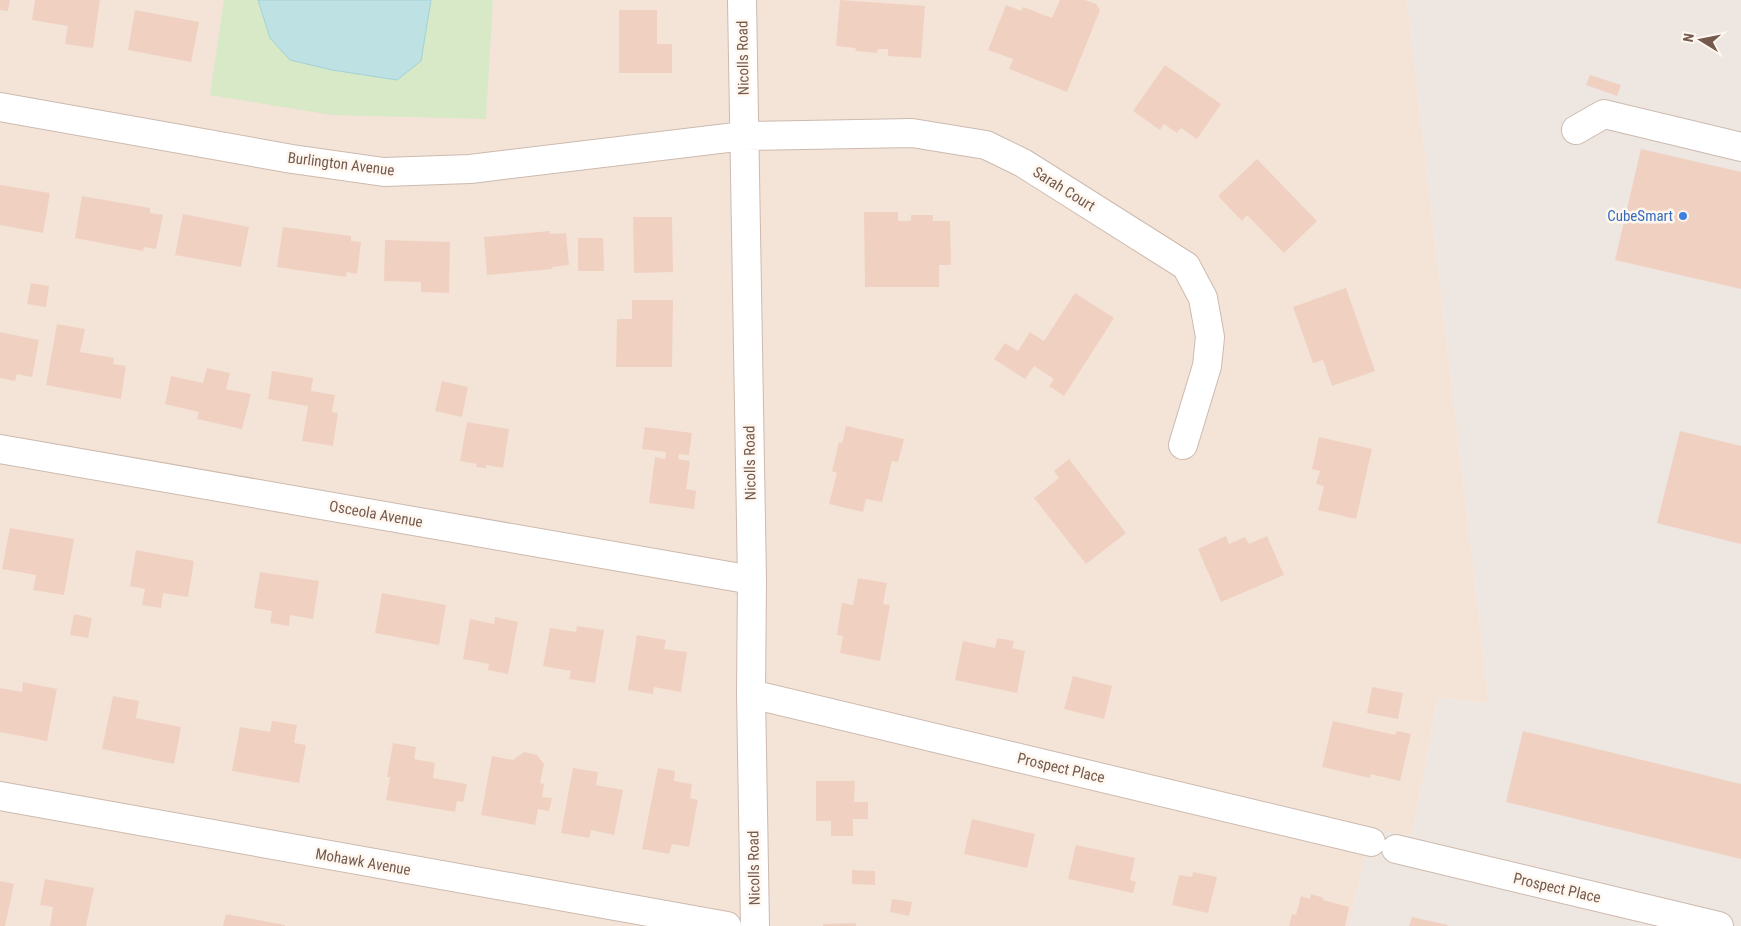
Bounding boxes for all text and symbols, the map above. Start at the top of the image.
north arrow [1676,15,1726,65]
street label: Nicolls Road [733,21,753,95]
text: N [1680,32,1697,43]
street label: Burlington Avenue [287,149,395,179]
street label: Sarah Court [1030,163,1098,215]
place label: CubeSmart [1607,207,1673,225]
marker: CubeSmart [1677,210,1689,222]
street label: Nicolls Road [740,426,760,500]
street label: Osceola Avenue [328,497,424,531]
street label: Prospect Place [1015,749,1107,787]
street label: Nicolls Road [744,831,764,905]
street label: Mohawk Avenue [314,845,412,879]
street label: Prospect Place [1511,869,1603,907]

